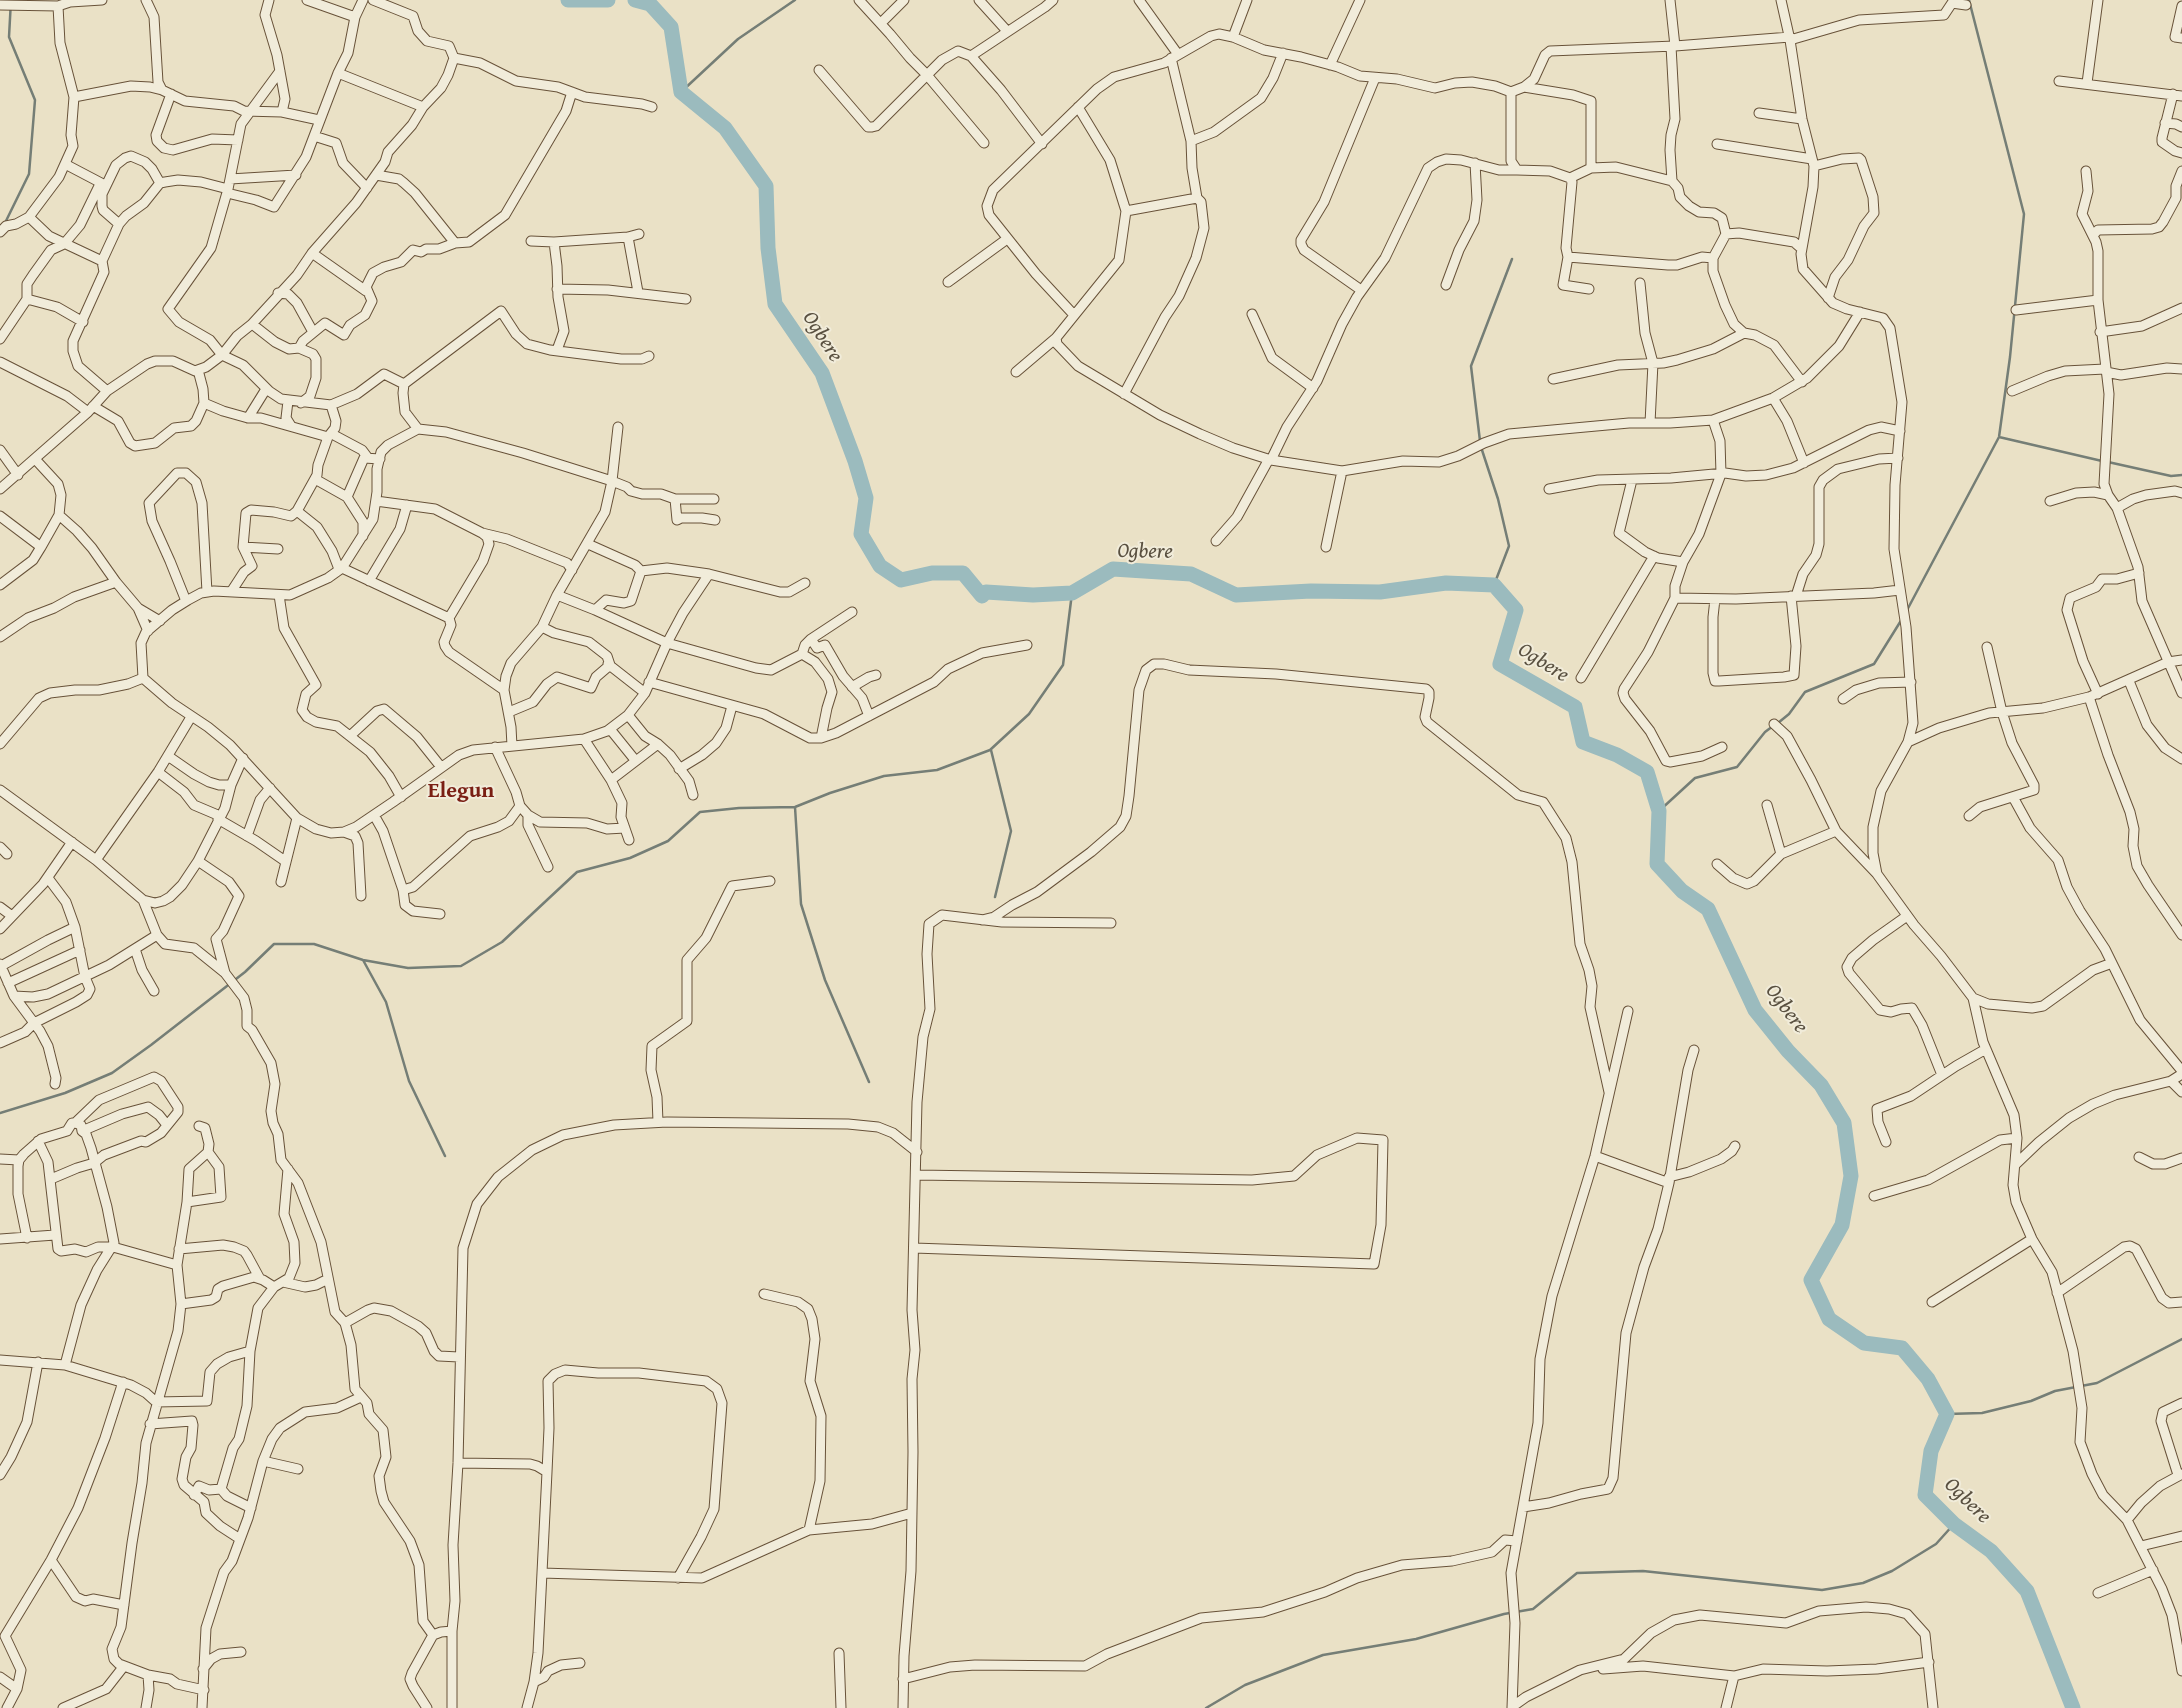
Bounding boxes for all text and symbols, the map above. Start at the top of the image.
water label: Ogbere [796,307,848,367]
water label: Ogbere [1117,539,1173,565]
water label: Ogbere [1513,638,1573,688]
district label: Elegun [428,778,494,804]
water label: Ogbere [1759,979,1813,1039]
water label: Ogbere [1938,1473,1996,1529]

